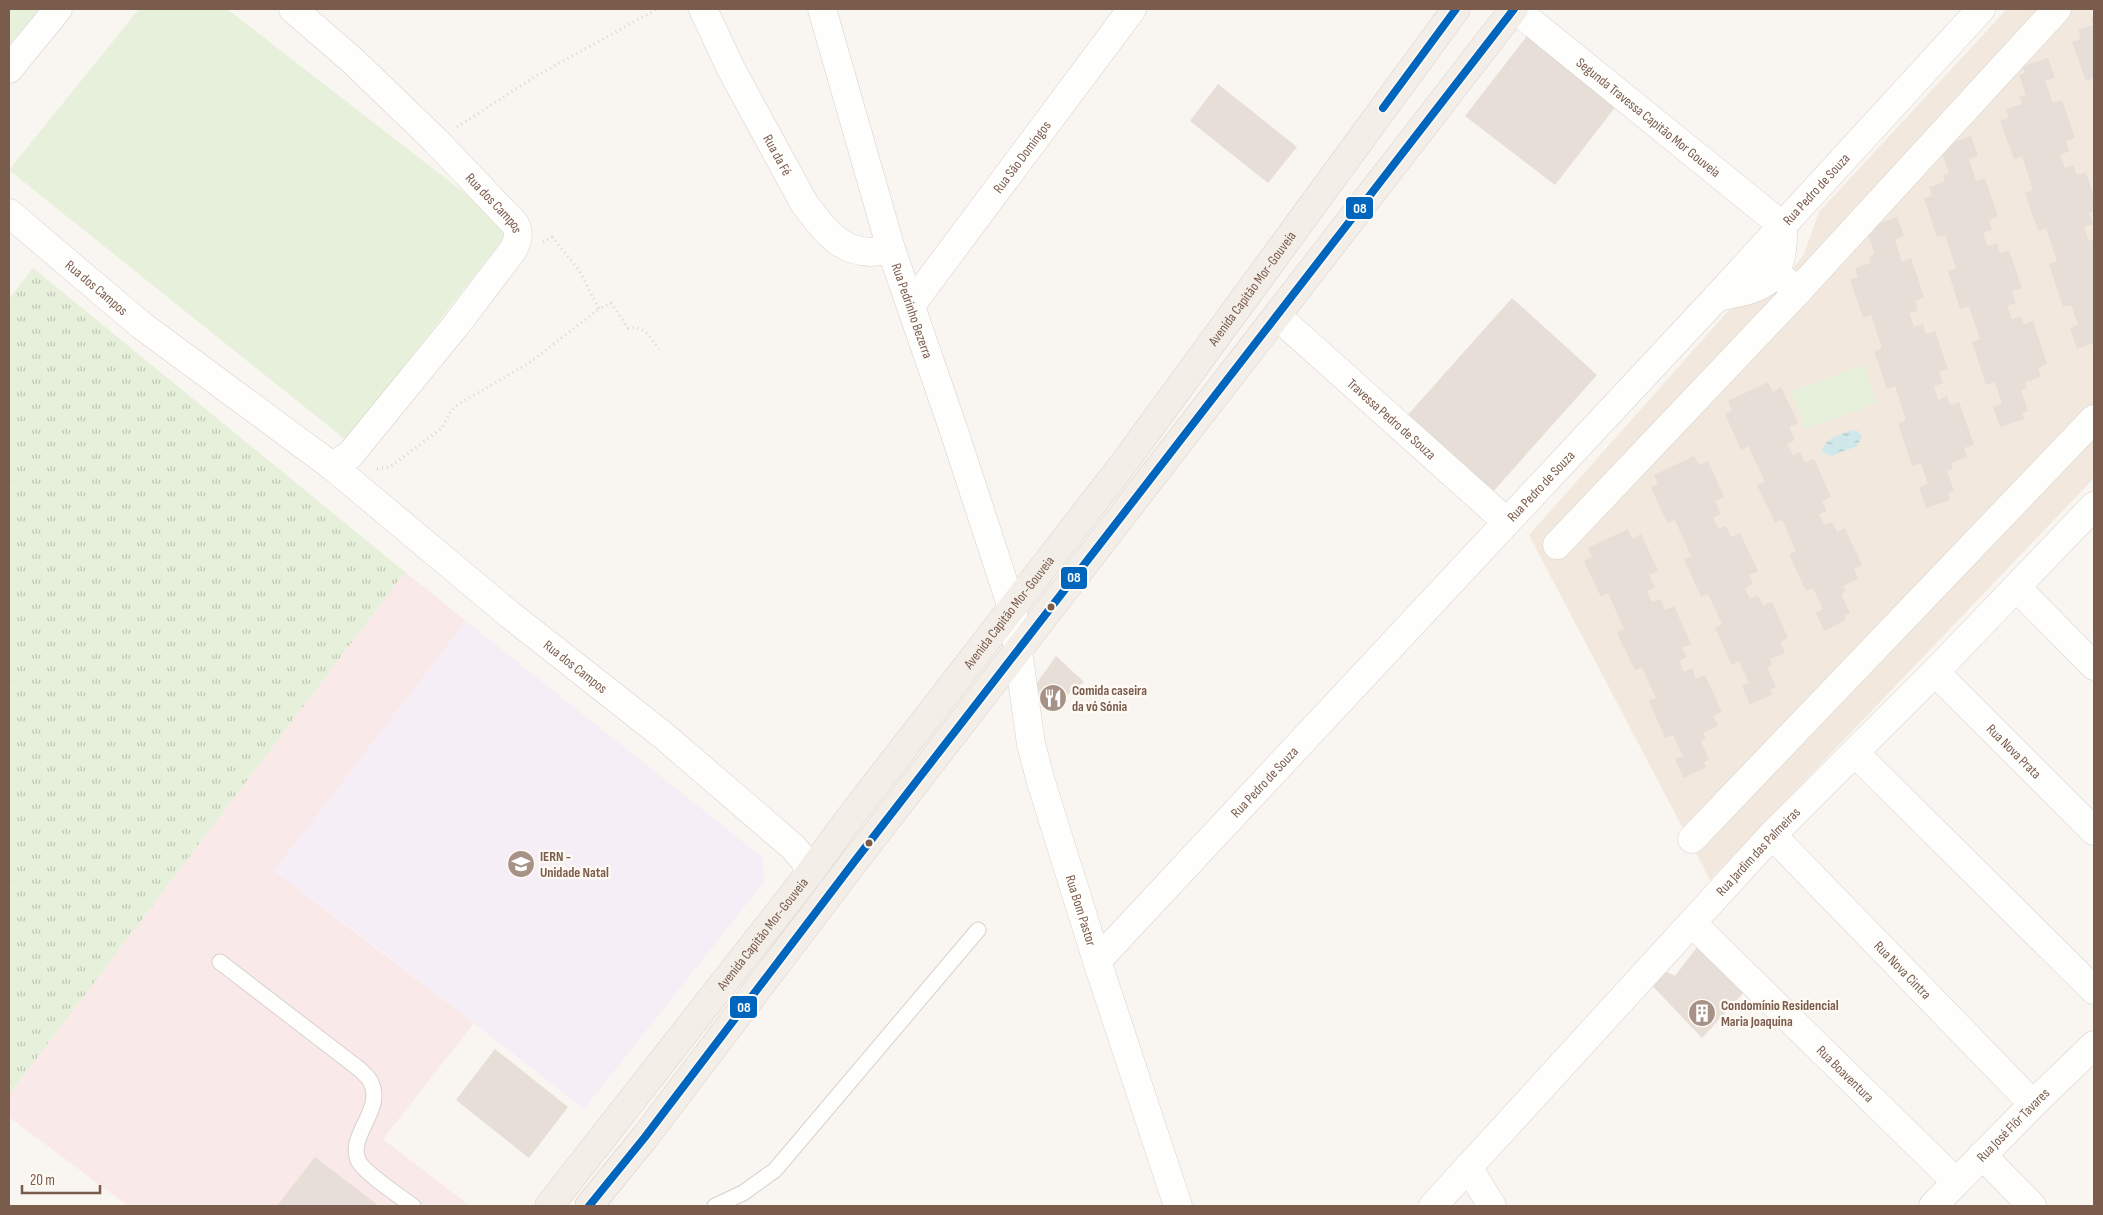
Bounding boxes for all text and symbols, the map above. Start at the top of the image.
street label: Segunda Travessa Capitão Mor Gouveia [1573,54,1724,181]
street label: Rua São Domingos [989,117,1054,196]
street label: Rua da Fé [760,131,796,178]
street label: Rua Pedro de Souza [1779,150,1853,228]
street label: Rua dos Campos [462,169,526,234]
line badge: 08 [1345,196,1374,220]
text: 08 [1353,200,1367,217]
street label: Avenida Capitão Mor-Gouveia [1204,228,1299,350]
street label: Rua dos Campos [62,256,131,319]
street label: Rua Pedrinho Bezerra [888,261,937,361]
street label: Travessa Pedro de Souza [1344,375,1440,463]
street label: Rua Pedro de Souza [1503,447,1578,525]
street label: Avenida Capitão Mor-Gouveia [959,552,1058,673]
line badge: 08 [1060,566,1088,590]
text: 08 [1067,569,1081,586]
unlabelled marker [1046,602,1056,612]
street label: Rua dos Campos [540,636,611,697]
place label: Comida caseira da vó Sónia [1072,682,1147,715]
restaurant icon: Comida caseira da vó Sónia [1038,683,1068,713]
street label: Rua Nova Prata [1983,720,2045,782]
street label: Rua Pedro de Souza [1227,743,1301,821]
street label: Rua Jardim das Palmeiras [1712,803,1804,899]
unlabelled marker [864,838,874,848]
place label: IERN - Unidade Natal [540,848,609,881]
school or university icon: IERN - Unidade Natal [506,849,536,879]
street label: Rua Bom Pastor [1062,873,1100,948]
street label: Avenida Capitão Mor-Gouveia [713,874,811,994]
street label: Rua Nova Cintra [1871,937,1935,1003]
line badge: 08 [729,995,758,1019]
place label: Condomínio Residencial Maria Joaquina [1721,997,1839,1030]
building icon: Condomínio Residencial Maria Joaquina [1687,998,1717,1028]
text: 08 [737,999,751,1016]
street label: Rua Boaventura [1813,1042,1878,1105]
street label: Rua José Flôr Tavares [1973,1084,2053,1165]
scale bar [22,1162,100,1194]
text: 20 m [30,1171,55,1190]

